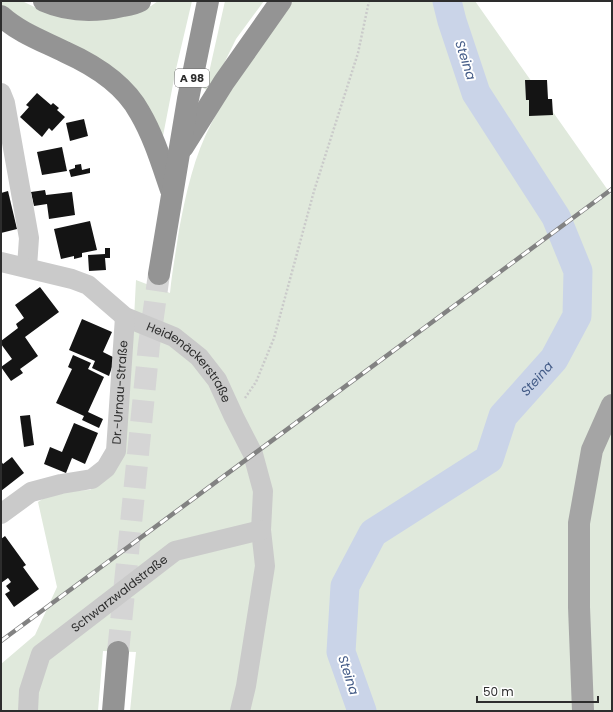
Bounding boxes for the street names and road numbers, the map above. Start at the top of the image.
road number: A 98 [175,69,209,87]
street label: Heidenäckerstraße [144,318,235,405]
street label: Dr.-Urnau-Straße [107,340,131,445]
street label: Schwarzwaldstraße [67,551,171,636]

